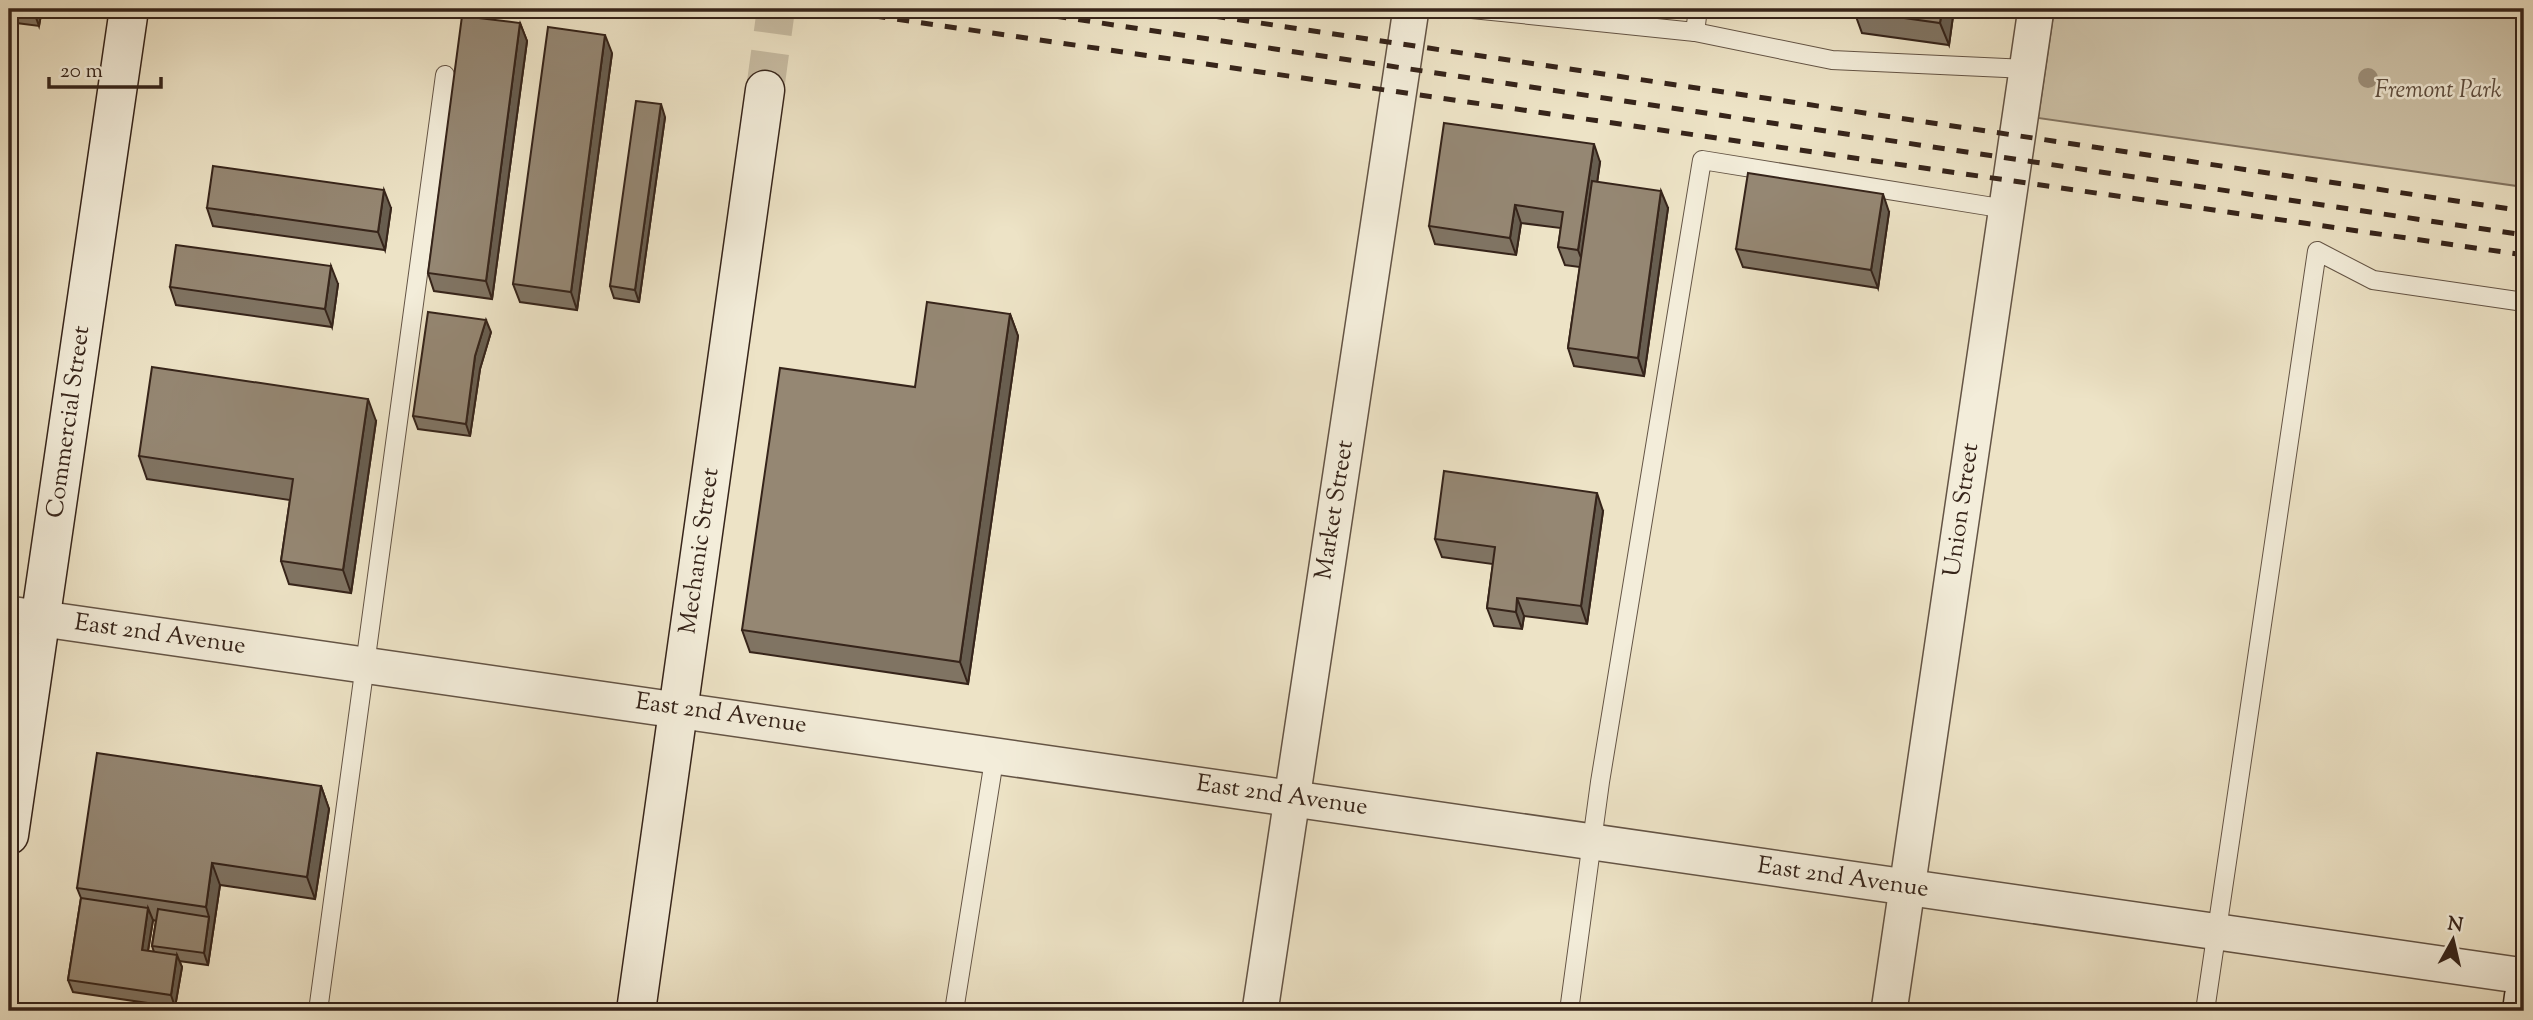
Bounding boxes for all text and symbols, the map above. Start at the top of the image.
scale bar [49,46,161,90]
text: 20 m [60,57,103,87]
park label: Fremont Park [2374,74,2502,108]
street label: Commercial Street [39,324,99,520]
street label: Market Street [1307,438,1363,582]
street label: Union Street [1936,441,1988,579]
street label: Mechanic Street [672,466,728,636]
street label: East 2nd Avenue [72,606,248,664]
street label: East 2nd Avenue [633,685,809,743]
street label: East 2nd Avenue [1194,767,1370,825]
street label: East 2nd Avenue [1755,849,1931,907]
north arrow [2418,904,2488,974]
text: N [2446,911,2464,940]

